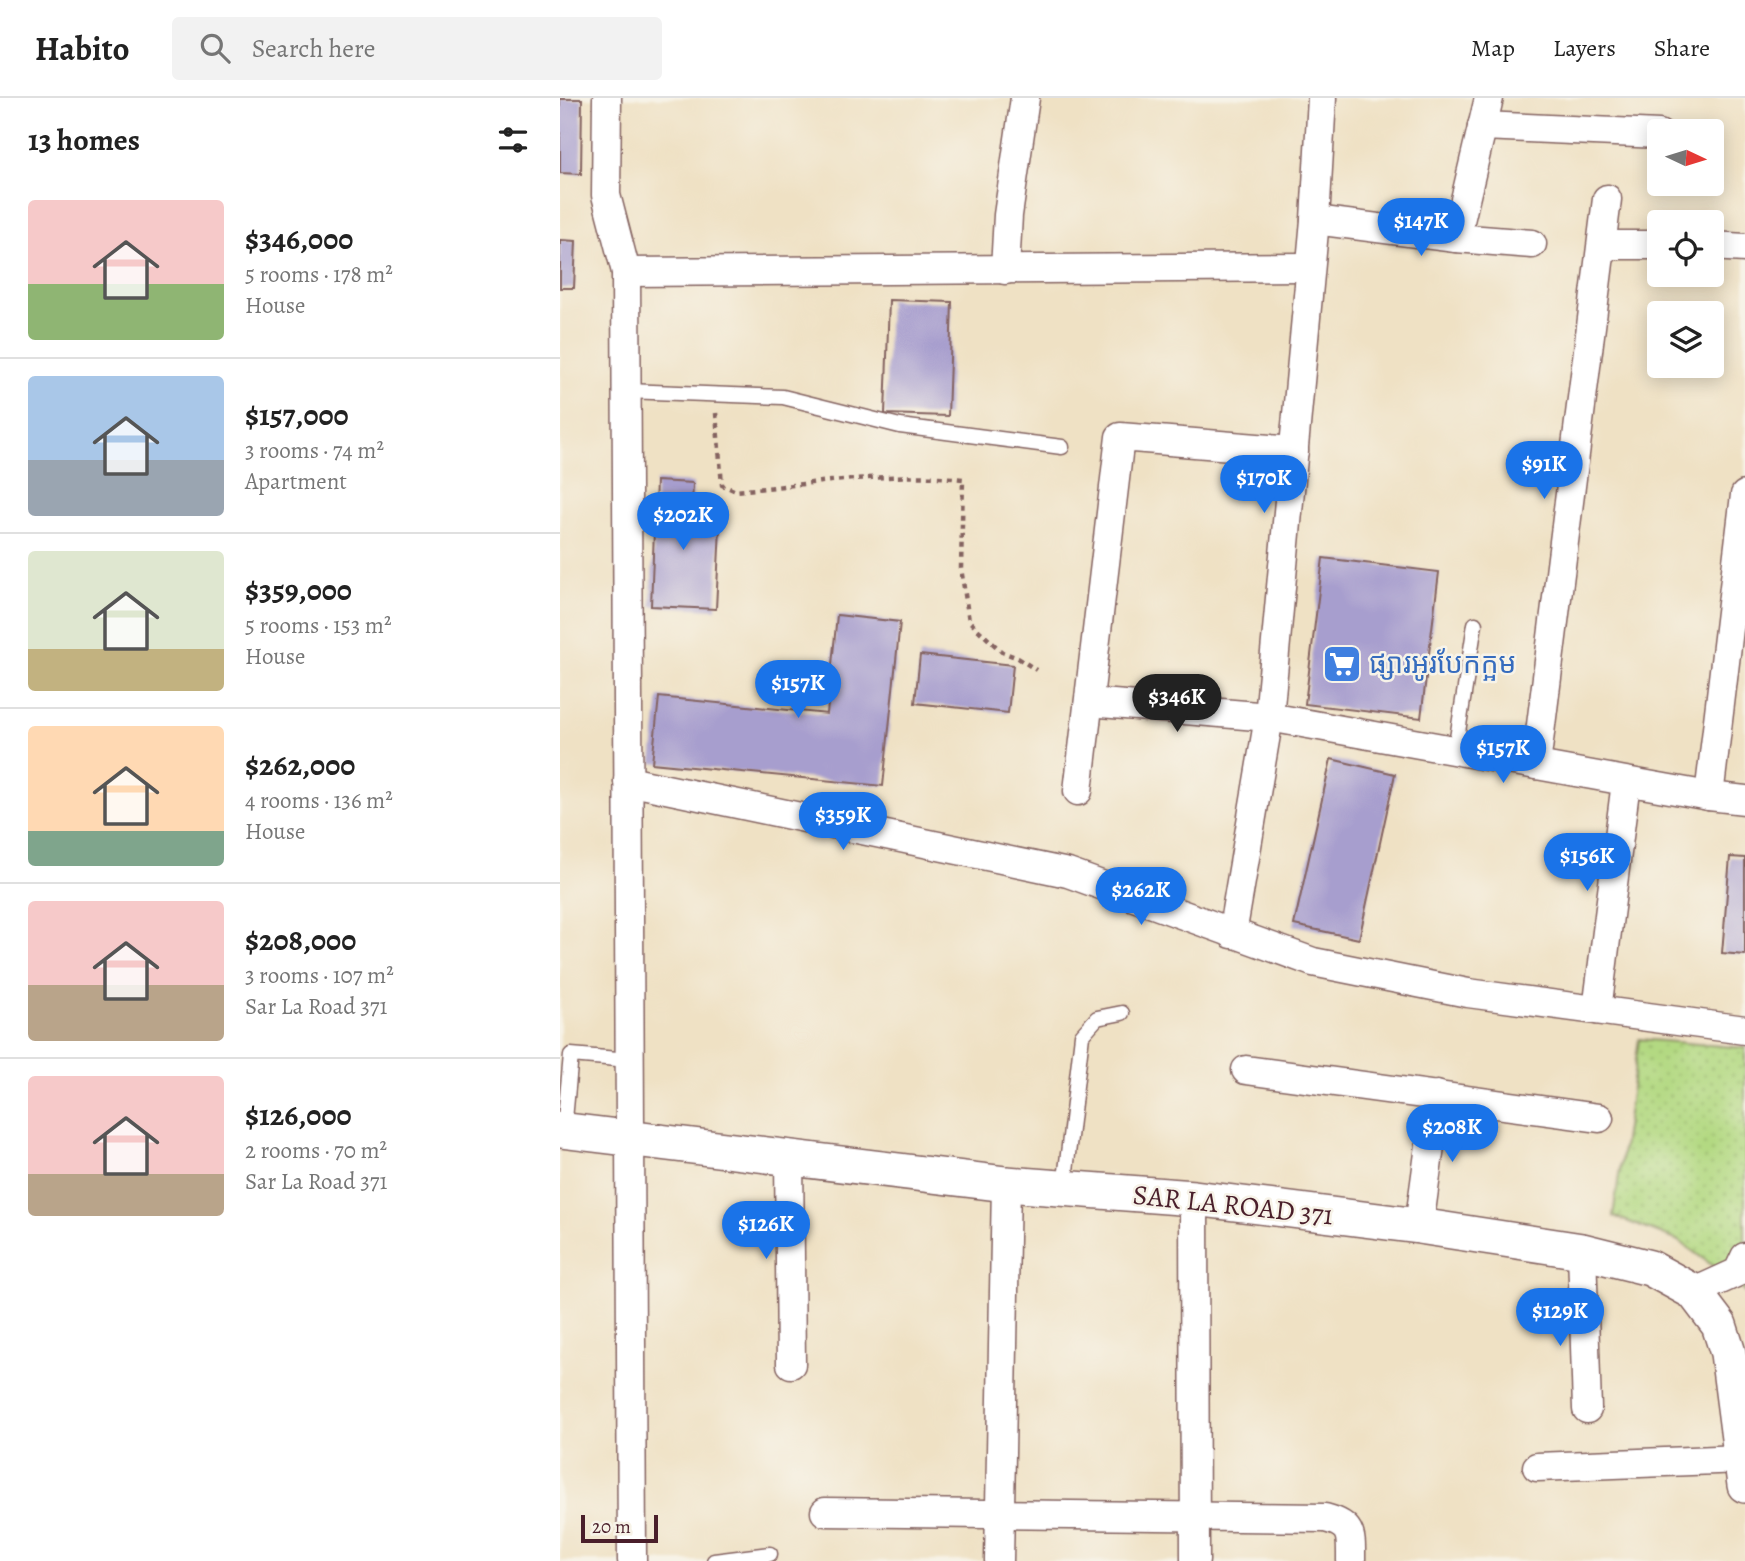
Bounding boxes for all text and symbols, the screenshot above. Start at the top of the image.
search box [172,17,662,80]
text: Habito [35,26,130,71]
icon: search [196,29,234,67]
text: Search here [252,31,375,66]
text: Map [1471,32,1515,64]
text: Layers [1553,32,1616,64]
text: Share [1654,32,1710,64]
north arrow [1647,119,1724,196]
map controls [1647,119,1724,378]
text: 13 homes [28,120,140,160]
icon: filters [494,121,532,159]
pin: $147K [1372,198,1470,258]
text: $147K [1394,205,1448,236]
button: locate [1647,210,1724,287]
text: $346,000 [245,219,353,259]
icon: home [84,228,168,312]
text: 5 rooms · 178 m² [245,259,393,290]
text: House [245,290,305,321]
button: layers [1647,301,1724,378]
text: $157,000 [245,395,349,435]
icon: home [84,404,168,488]
text: 3 rooms · 74 m² [245,435,384,466]
pin: $91K [1503,442,1585,501]
text: $91K [1522,448,1566,479]
pin: $170K [1215,456,1313,515]
text: $170K [1236,462,1292,493]
text: Apartment [245,466,347,497]
pin: $202K [634,492,732,552]
text: $202K [653,499,713,530]
text: $359,000 [245,570,352,610]
icon: home [84,579,168,663]
text: 5 rooms · 153 m² [245,610,392,641]
text: House [245,641,305,672]
supermarket icon: ផ្សារអូរបែកក្អម [1321,643,1363,685]
place label: ផ្សារអូរបែកក្អម [1369,645,1516,683]
pin: $157K [749,660,847,720]
text: $157K [771,667,825,698]
pin: $346K [1128,674,1226,734]
text: $346K [1148,681,1206,712]
pin: $157K [1454,726,1552,785]
text: $157K [1476,732,1530,763]
text: $262,000 [245,745,355,785]
icon: home [84,754,168,838]
text: 4 rooms · 136 m² [245,785,393,816]
pin: $359K [794,792,892,852]
text: $359K [815,799,871,830]
text: House [245,816,305,847]
pin: $156K [1538,834,1636,893]
text: $156K [1560,840,1614,871]
pin: $262K [1092,868,1190,927]
text: $262K [1112,874,1170,905]
text: $208,000 [245,920,356,960]
icon: home [84,929,168,1013]
text: 3 rooms · 107 m² [245,960,394,991]
text: Sar La Road 371 [245,991,387,1022]
text: $126,000 [245,1095,352,1135]
icon: home [84,1104,168,1188]
pin: $208K [1403,1104,1501,1164]
text: $208K [1422,1111,1482,1142]
text: 2 rooms · 70 m² [245,1135,387,1166]
text: Sar La Road 371 [245,1166,387,1197]
street label: SAR LA ROAD 371 [1131,1176,1335,1234]
pin: $126K [717,1202,815,1261]
text: $126K [738,1208,794,1239]
pin: $129K [1511,1288,1609,1348]
text: $129K [1532,1295,1588,1326]
scale bar [581,1512,658,1544]
text: 20 m [592,1514,631,1540]

